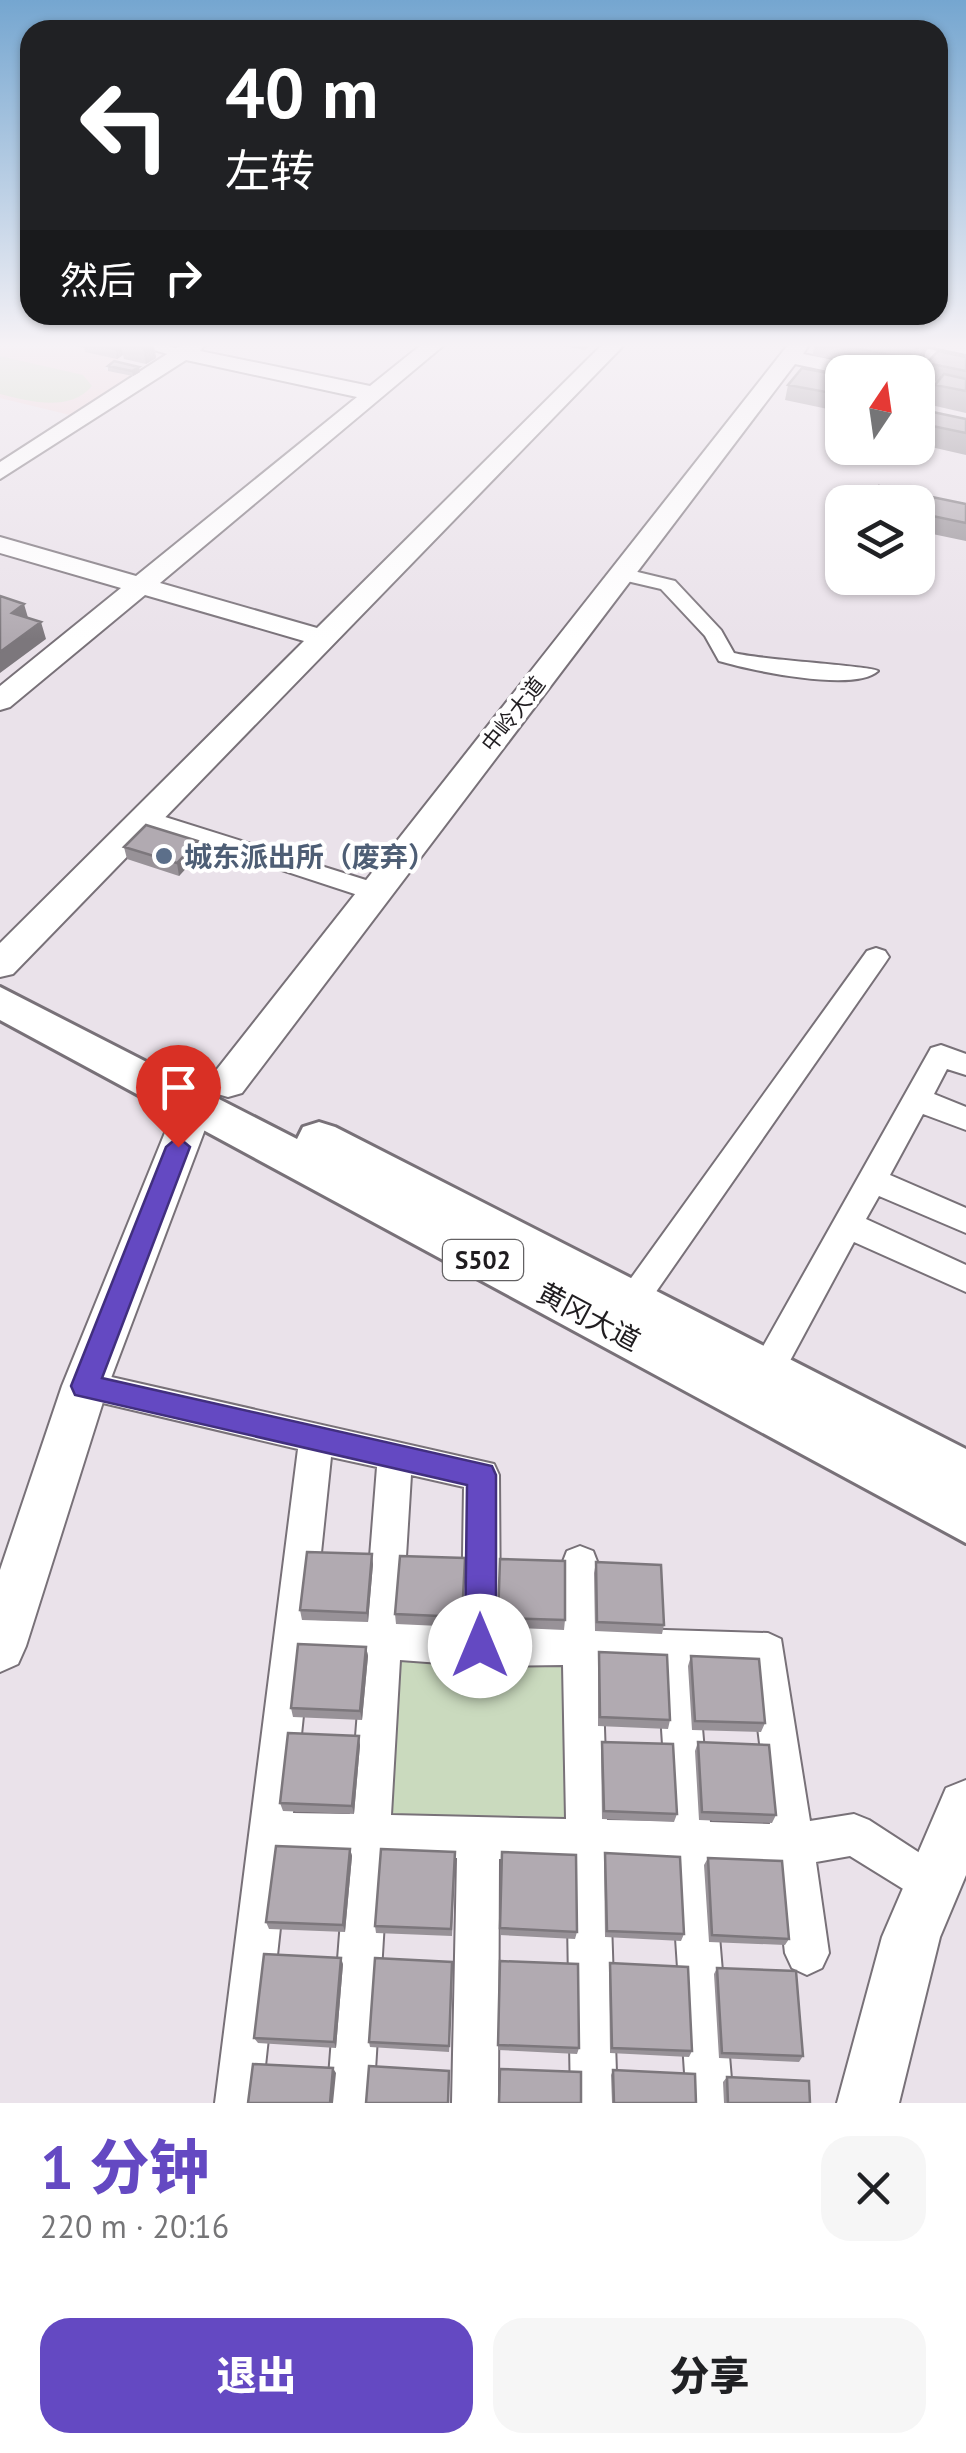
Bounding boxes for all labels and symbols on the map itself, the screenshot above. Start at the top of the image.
north arrow [825,355,935,465]
street label: 中岭大道 [475,671,551,757]
place label: 城东派出所（废弃） [184,838,436,875]
marker: 城东派出所（废弃） [153,845,175,867]
pin [136,1045,221,1148]
road number: S502 [443,1240,523,1280]
street label: 黄冈大道 [531,1273,647,1359]
position arrow [428,1594,532,1698]

